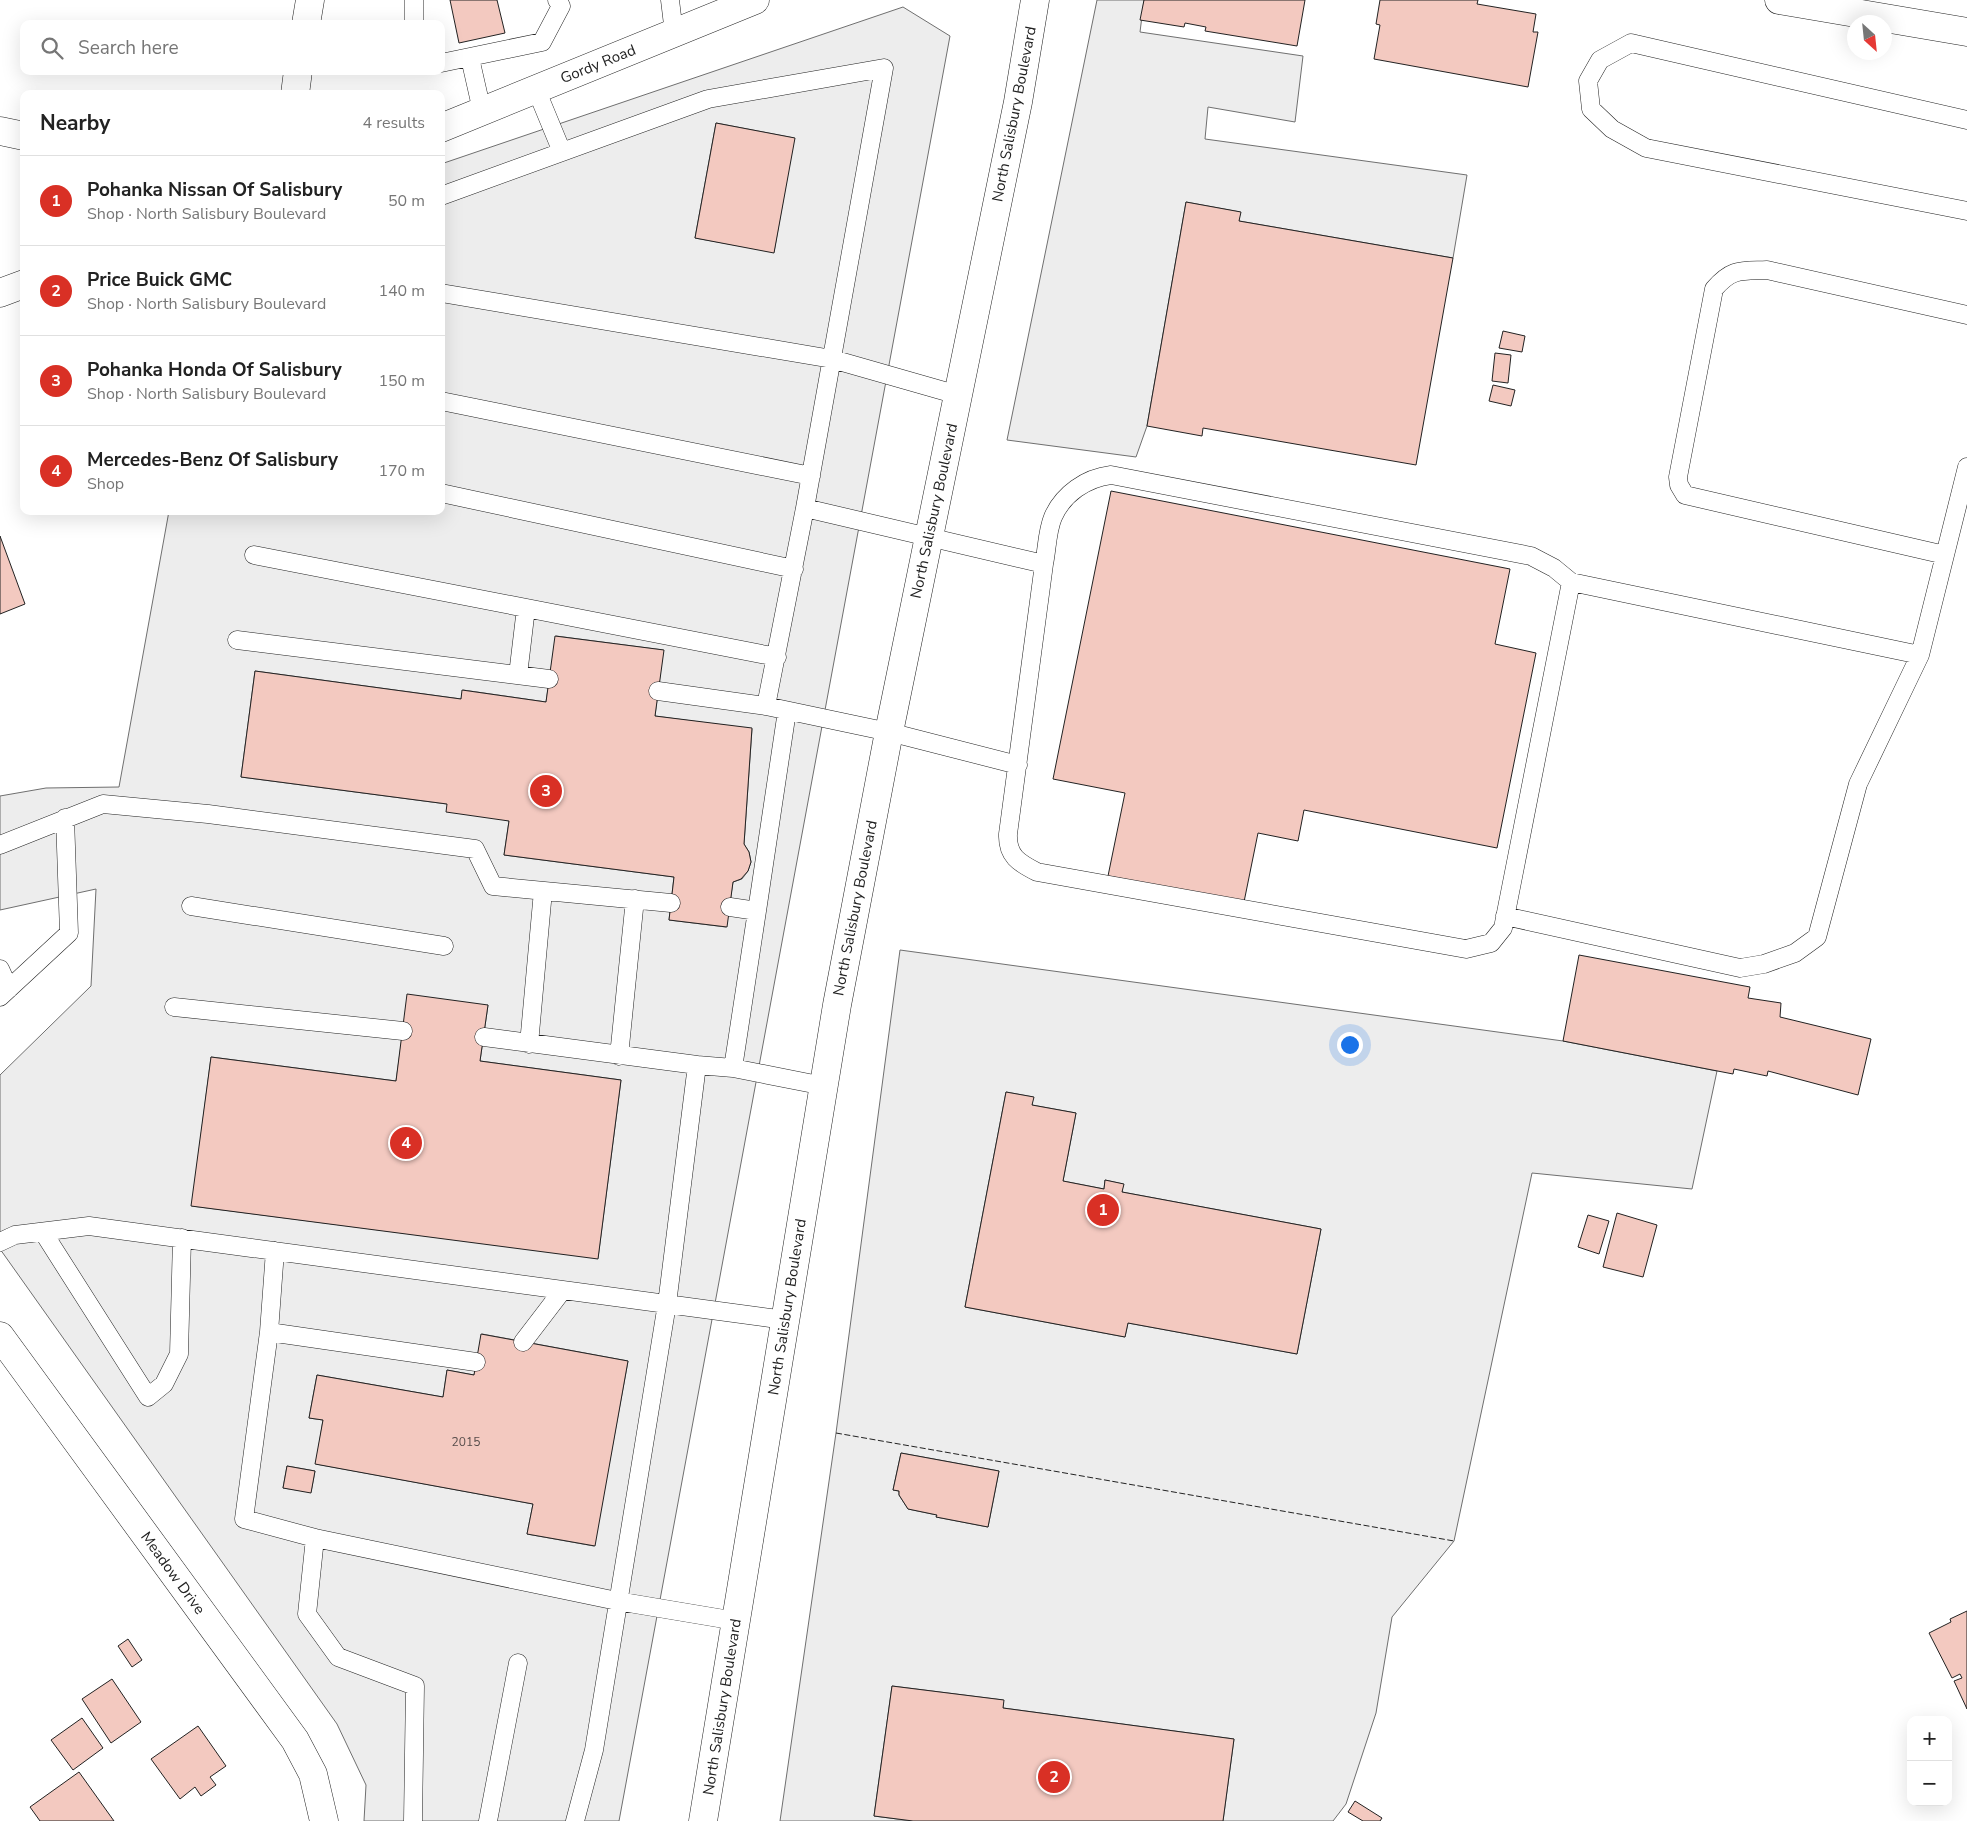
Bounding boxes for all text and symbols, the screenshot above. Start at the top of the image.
north arrow [1847,15,1892,60]
search box [20,20,445,75]
street label: North Salisbury Boulevard [987,25,1041,203]
icon: search [38,34,66,62]
text: Search here [78,35,179,61]
street label: Gordy Road [557,40,639,88]
text: Nearby [40,109,110,137]
text: 4 results [363,112,425,134]
text: Pohanka Nissan Of Salisbury [87,177,342,203]
text: 1 [51,190,61,212]
text: 50 m [388,190,425,212]
text: Shop · North Salisbury Boulevard [87,203,326,225]
text: Price Buick GMC [87,267,232,293]
text: 2 [51,280,61,302]
text: 140 m [378,280,425,302]
text: Shop · North Salisbury Boulevard [87,293,326,315]
text: Pohanka Honda Of Salisbury [87,357,342,383]
text: 3 [51,370,61,392]
text: 150 m [378,370,425,392]
text: Shop · North Salisbury Boulevard [87,383,326,405]
street label: North Salisbury Boulevard [906,422,962,600]
text: Mercedes-Benz Of Salisbury [87,447,338,473]
text: 4 [51,460,61,482]
text: 170 m [378,460,425,482]
text: Shop [87,473,124,495]
pin: 3 [530,772,562,810]
street label: North Salisbury Boulevard [828,819,882,997]
your location [1337,1032,1363,1058]
pin: 4 [390,1124,422,1162]
pin: 1 [1087,1191,1119,1229]
street label: North Salisbury Boulevard [763,1217,811,1397]
house number: 2015 [452,1434,480,1450]
street label: Meadow Drive [136,1528,210,1618]
street label: North Salisbury Boulevard [698,1617,746,1797]
map controls [1907,1716,1952,1806]
button: + [1907,1716,1952,1761]
pin: 2 [1038,1758,1070,1796]
button: − [1907,1761,1952,1806]

